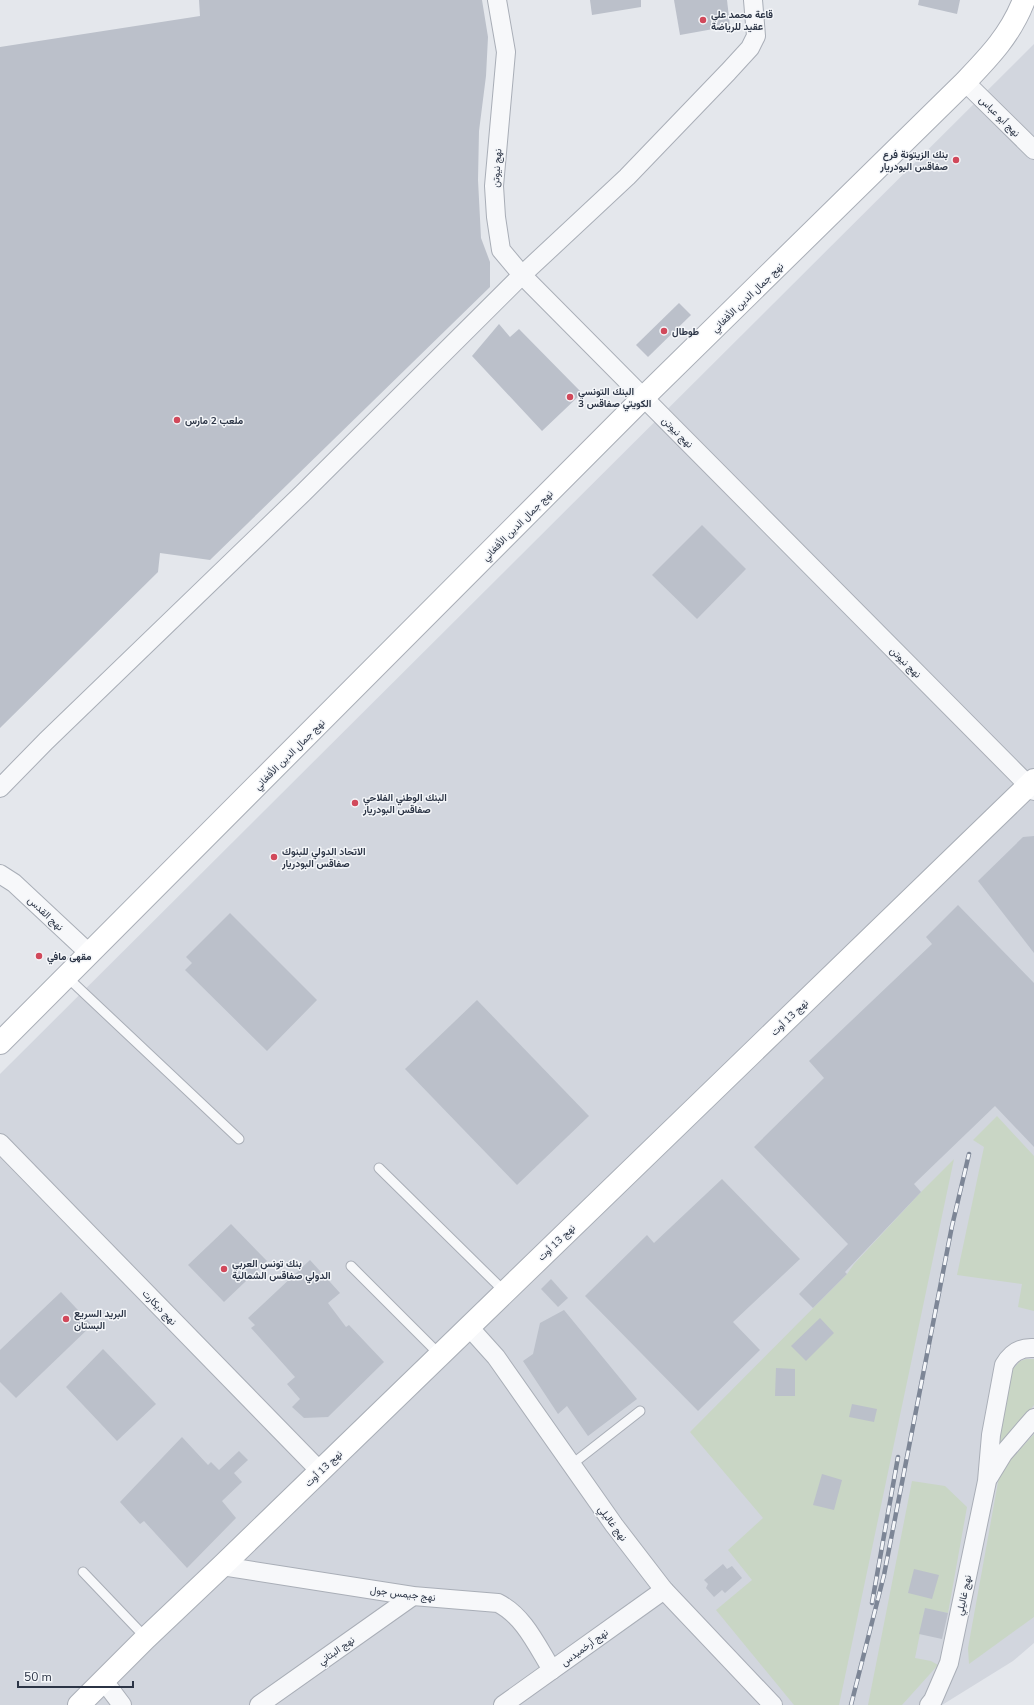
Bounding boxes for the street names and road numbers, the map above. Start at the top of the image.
street label: نهج أبو عباس [976,93,1023,140]
street label: نهج نيوتن [489,148,505,188]
street label: نهج جمال الدين الأفغاني [709,259,788,337]
street label: نهج نيوتن [659,414,696,452]
street label: نهج جمال الدين الأفغاني [479,487,557,565]
street label: نهج نيوتن [887,644,924,682]
street label: نهج جمال الدين الأفغاني [251,716,329,794]
street label: نهج القدس [24,893,67,934]
street label: نهج 13 أوت [768,996,812,1039]
street label: نهج 13 أوت [535,1221,579,1264]
street label: نهج ديكارت [139,1287,180,1329]
street label: نهج 13 أوت [302,1447,346,1490]
street label: نهج غاليلي [593,1503,630,1545]
street label: نهج غاليلي [953,1573,976,1617]
street label: نهج جيمس جول [369,1583,437,1605]
street label: نهج أرخميدس [558,1626,611,1670]
street label: نهج البتاني [315,1633,358,1669]

